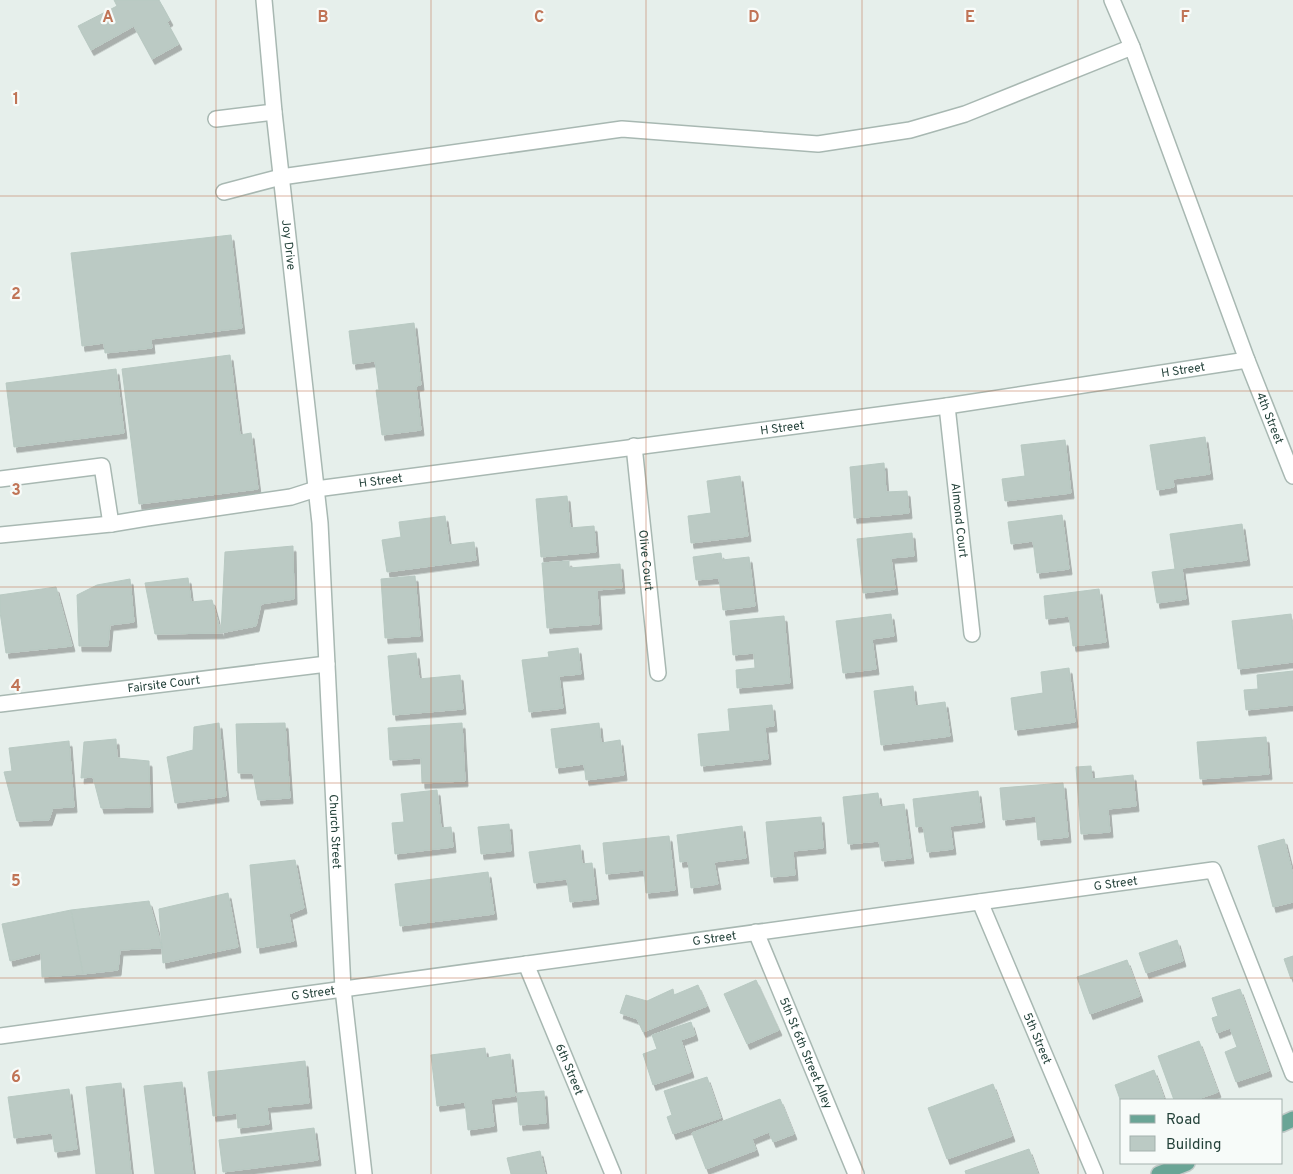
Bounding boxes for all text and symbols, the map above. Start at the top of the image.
text: A [102,8,114,28]
text: B [317,8,329,28]
text: C [534,8,544,28]
text: D [748,8,760,28]
text: E [965,8,975,28]
text: F [1180,8,1190,28]
text: 1 [13,90,19,110]
street label: Joy Drive [277,219,299,271]
text: 2 [11,285,21,305]
street label: H Street [1160,360,1206,382]
street label: 4th Street [1252,390,1287,447]
street label: H Street [759,418,805,439]
street label: H Street [358,471,404,492]
text: 3 [11,481,21,501]
street label: Almond Court [946,482,971,559]
street label: Olive Court [634,529,656,592]
street label: Fairsite Court [127,673,201,697]
text: 4 [11,677,21,697]
street label: Church Street [324,794,344,869]
text: 5 [11,872,21,892]
street label: G Street [1093,873,1139,895]
street label: G Street [692,928,737,950]
street label: G Street [290,983,336,1005]
street label: 5th St 6th Street Alley [775,995,835,1112]
street label: 5th Street [1019,1011,1055,1067]
street label: 6th Street [551,1042,586,1098]
text: 6 [11,1068,21,1088]
legend [1120,1099,1283,1164]
text: Road [1166,1111,1201,1130]
text: Building [1166,1136,1221,1155]

